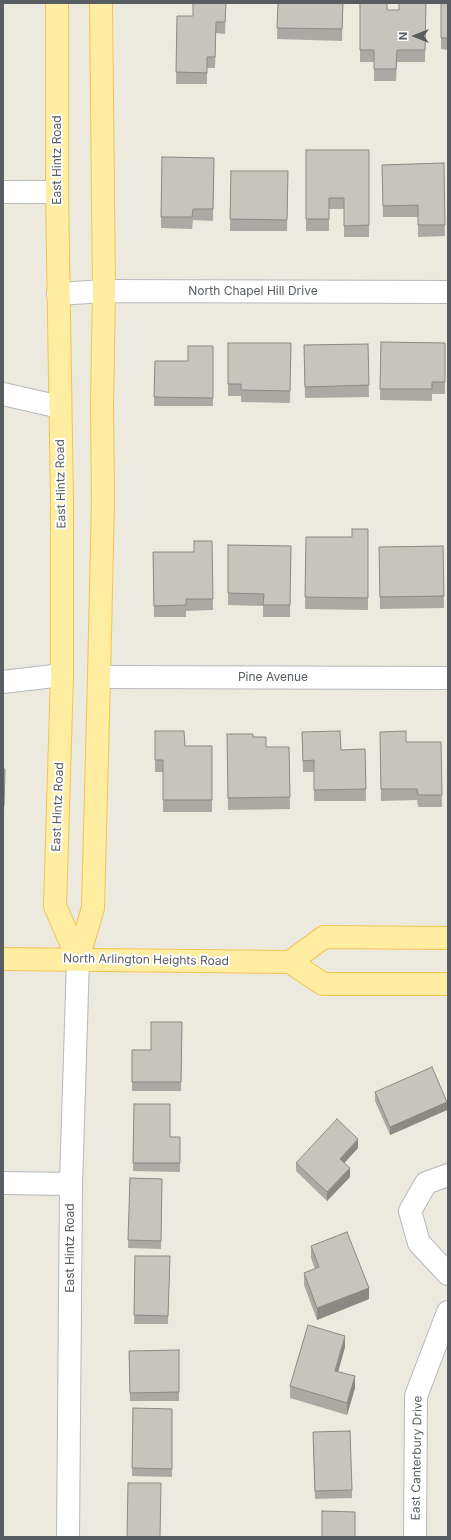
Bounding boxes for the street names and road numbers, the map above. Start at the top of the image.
street label: East Hintz Road [50,115,64,205]
street label: North Chapel Hill Drive [188,284,318,298]
street label: East Hintz Road [53,439,69,529]
street label: Pine Avenue [238,670,308,684]
street label: East Hintz Road [49,762,67,852]
street label: North Arlington Heights Road [63,951,229,969]
street label: East Hintz Road [63,1203,77,1293]
street label: East Canterbury Drive [409,1396,425,1520]

